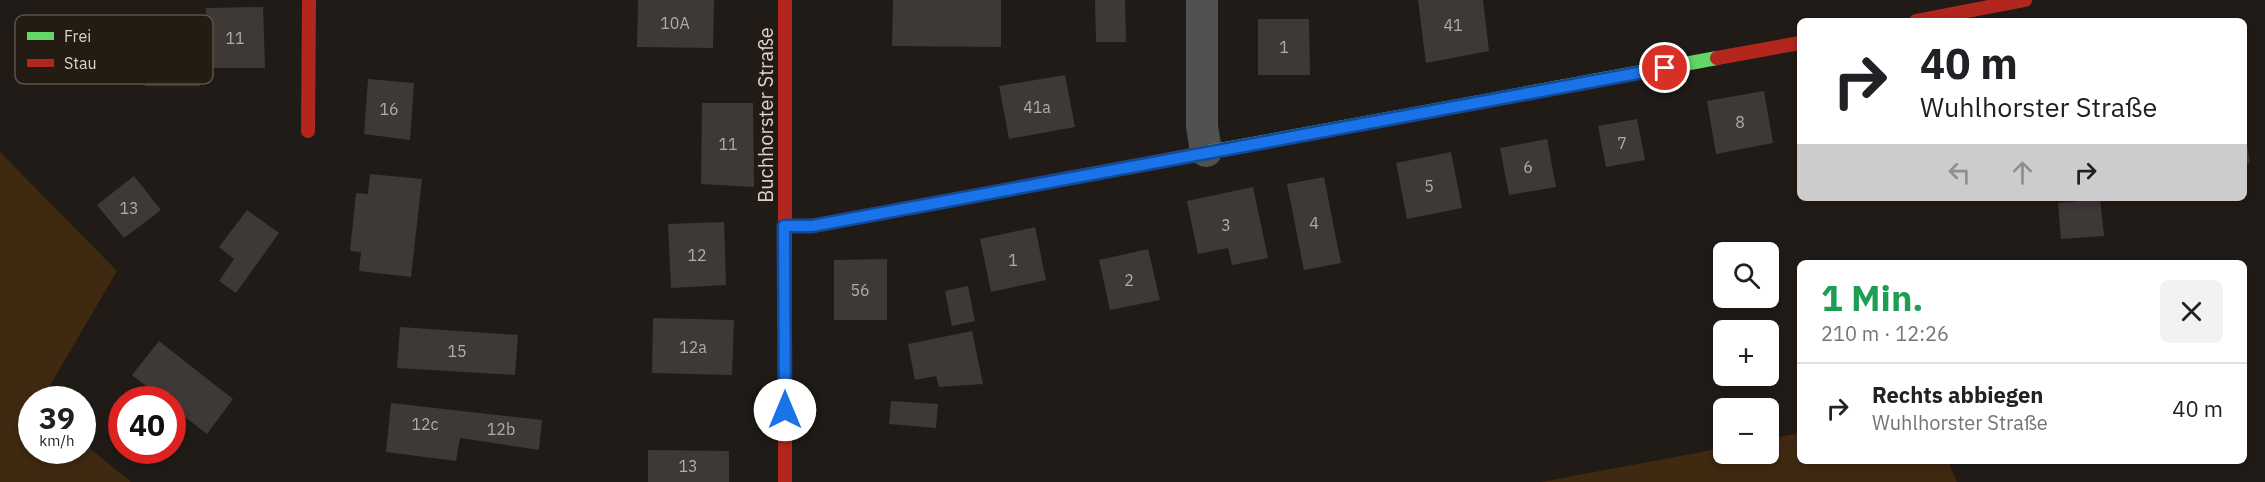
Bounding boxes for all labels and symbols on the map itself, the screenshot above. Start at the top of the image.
house number: 10A [660,13,690,33]
legend [15,15,213,84]
house number: 41 [1443,15,1463,35]
text: Frei [64,26,91,46]
street label: Buchhorster Straße [752,27,779,203]
house number: 11 [225,28,245,48]
house number: 1 [1279,37,1289,57]
pin [1639,42,1690,93]
text: Stau [64,53,97,73]
house number: 41a [1023,97,1051,117]
house number: 16 [379,99,399,119]
house number: 8 [1735,112,1745,132]
house number: 7 [1617,133,1627,153]
house number: 11 [718,134,738,154]
house number: 6 [1523,157,1533,177]
house number: 5 [1424,176,1434,196]
house number: 13 [119,198,139,218]
house number: 4 [1309,213,1319,233]
house number: 3 [1221,215,1231,235]
house number: 12 [687,245,707,265]
house number: 1 [1008,250,1018,270]
house number: 2 [1124,270,1134,290]
house number: 56 [850,280,870,300]
house number: 12a [679,337,707,357]
house number: 15 [447,341,467,361]
position arrow [753,378,817,442]
speed limit sign: 40 [108,386,186,464]
house number: 12c [411,414,439,434]
house number: 12b [487,419,515,439]
house number: 13 [678,456,698,476]

